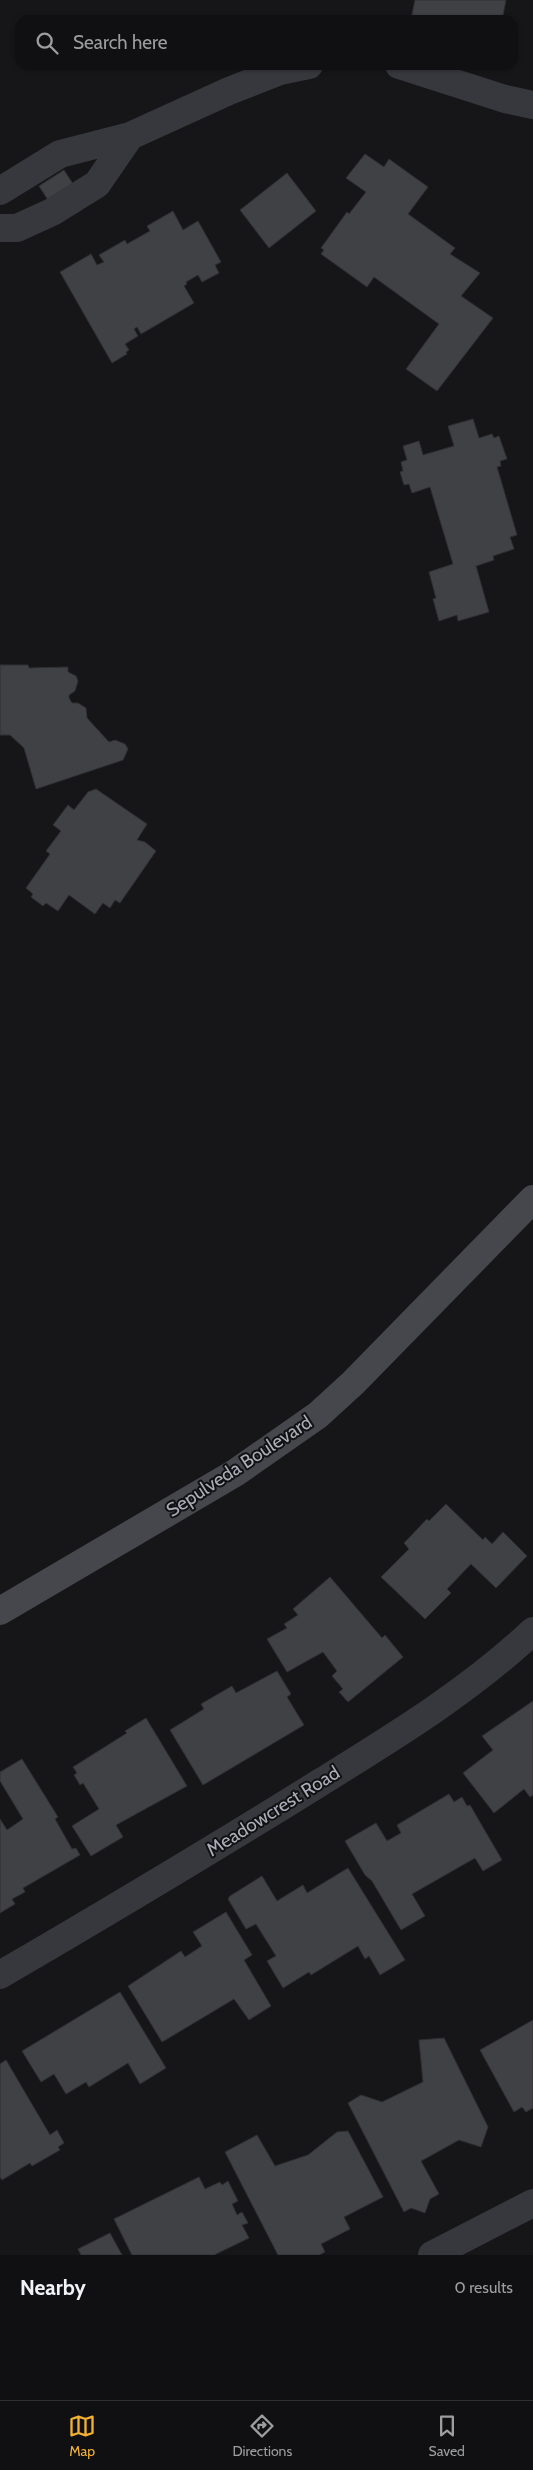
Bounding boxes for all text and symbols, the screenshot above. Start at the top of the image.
search box [15,15,518,70]
icon: search [33,29,61,57]
text: Search here [73,31,167,54]
street label: Sepulveda Boulevard [162,1410,316,1522]
street label: Meadowcrest Road [202,1761,344,1861]
text: Nearby [20,2275,86,2300]
text: 0 results [454,2278,513,2297]
tab: Map [68,2412,96,2460]
tab: Directions [232,2412,292,2460]
tab: Saved [428,2412,465,2460]

